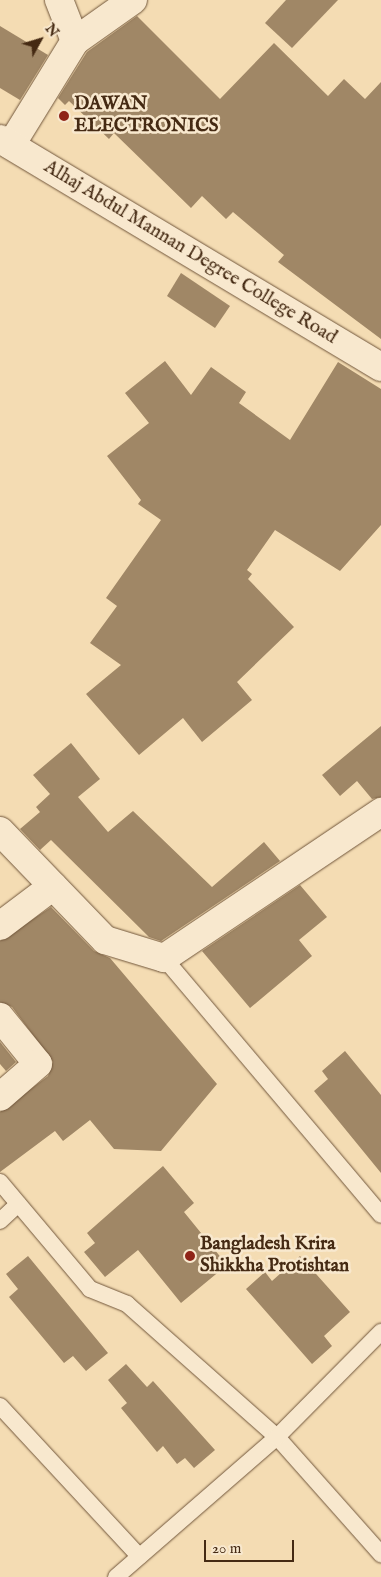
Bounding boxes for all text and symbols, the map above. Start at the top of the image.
north arrow [15,15,65,65]
text: N [41,20,62,41]
place label: DAWAN ELECTRONICS [74,94,219,138]
marker: DAWAN ELECTRONICS [58,110,70,122]
street label: Alhaj Abdul Mannan Degree College Road [39,156,341,350]
place label: Bangladesh Krira Shikkha Protishtan [200,1234,349,1278]
marker: Bangladesh Krira Shikkha Protishtan [184,1250,196,1262]
scale bar [206,1530,296,1562]
text: 20 m [212,1539,241,1558]

